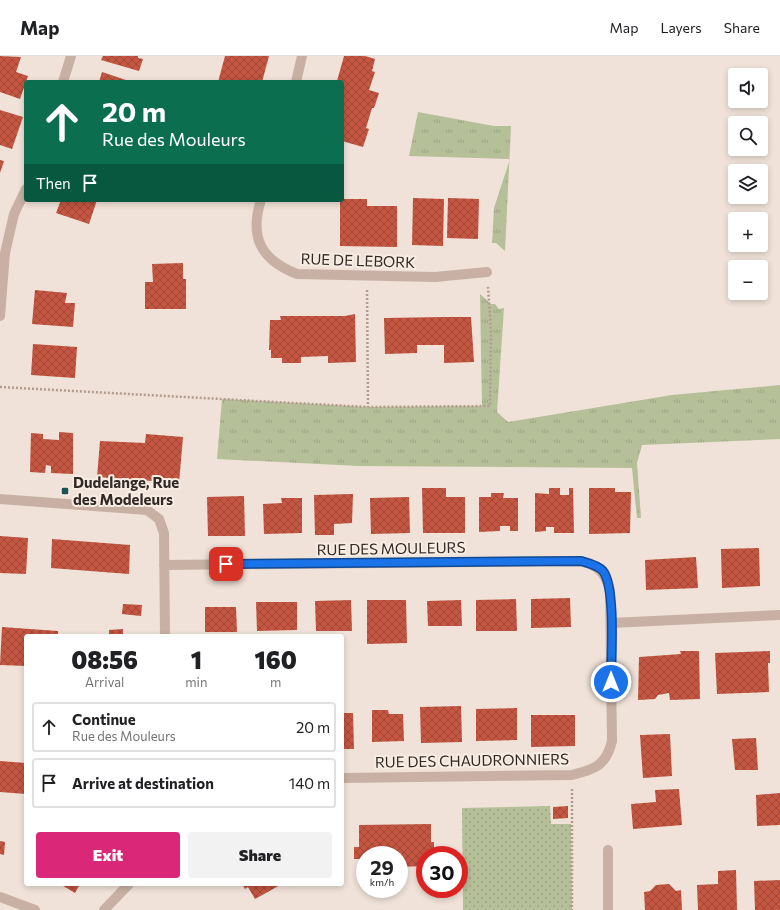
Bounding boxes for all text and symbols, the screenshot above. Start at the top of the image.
text: Map [20,16,59,39]
text: Map [610,19,638,36]
text: Layers [660,19,702,36]
text: Share [724,19,760,36]
map controls [728,68,768,300]
button: sound [728,68,768,108]
text: 20 m [102,94,166,128]
icon: ahead [36,96,88,148]
button: search [728,116,768,156]
text: Rue des Mouleurs [102,128,246,150]
button: layers [728,164,768,204]
icon: arrive [79,172,101,194]
text: Then [36,174,71,192]
button: + [728,212,768,252]
street label: RUE DE LEBORK [300,249,416,271]
button: − [728,260,768,300]
place label: Dudelange, Rue des Modeleurs [73,473,179,508]
marker: Dudelange, Rue des Modeleurs [60,486,70,496]
street label: RUE DES MOULEURS [317,538,466,558]
pin [209,547,243,581]
icon: arrive [215,553,237,575]
text: 08:56 [71,645,138,674]
text: 1 [191,645,202,674]
text: 160 [255,645,297,674]
position arrow [590,661,632,703]
text: Arrival [85,674,124,690]
text: min [185,674,207,690]
text: m [270,674,281,690]
text: Continue [72,710,136,728]
icon: ahead [38,716,60,738]
text: 20 m [296,718,330,736]
text: Rue des Mouleurs [72,728,176,744]
street label: RUE DES CHAUDRONNIERS [375,749,569,771]
icon: arrive [38,772,60,794]
text: Arrive at destination [72,774,214,792]
text: 140 m [289,774,330,792]
button: Exit [36,832,180,878]
button: Share [188,832,332,878]
speed limit sign: 30 [416,846,468,898]
text: 29 [370,855,394,879]
text: km/h [370,876,394,888]

